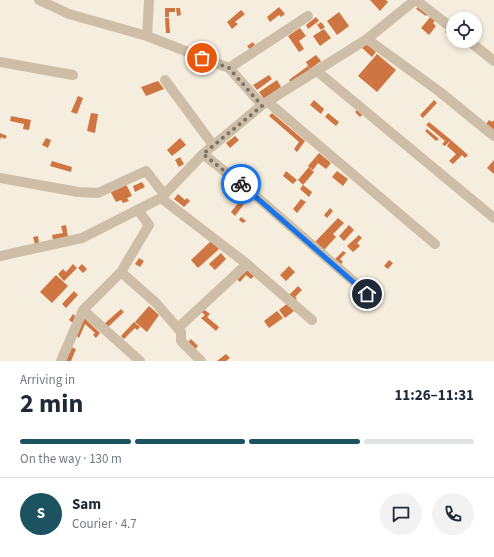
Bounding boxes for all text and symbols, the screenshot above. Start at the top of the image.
map controls [446,12,482,48]
button: locate [446,12,482,48]
pin [185,41,219,75]
icon: bag [191,47,213,69]
courier [221,164,261,204]
icon: bike [230,173,252,195]
pin [350,277,384,311]
icon: home [356,283,378,305]
text: Arriving in [20,371,75,389]
text: 2 min [20,385,83,422]
text: 11:26–11:31 [394,385,474,406]
text: On the way · 130 m [20,450,122,468]
button: chat [380,493,422,535]
button: phone [432,493,474,535]
text: Sam [72,494,101,515]
text: S [37,503,45,524]
text: Courier · 4.7 [72,515,137,533]

